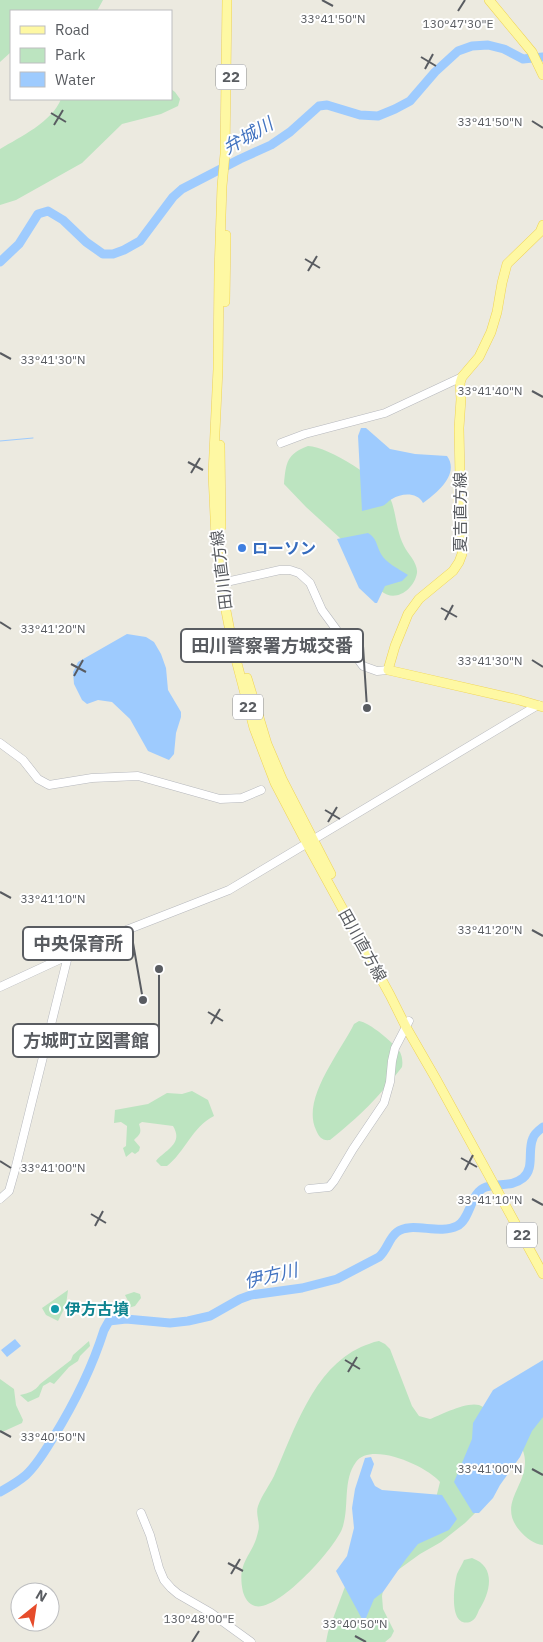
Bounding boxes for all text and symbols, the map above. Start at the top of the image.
legend [10,10,172,100]
text: 33°41'50"N [300,11,366,26]
text: 130°47'30"E [423,16,493,31]
text: Road [55,20,90,39]
text: Park [55,45,85,64]
road number: 22 [216,64,246,90]
text: Water [55,70,96,89]
water label: 弁城川 [219,111,279,159]
text: 33°41'50"N [457,114,523,129]
text: 33°41'30"N [20,352,86,367]
text: 33°41'40"N [457,383,523,398]
street label: 夏吉直方線 [450,472,470,552]
street label: 田川直方線 [206,529,236,611]
place label: ローソン [252,538,316,558]
marker: ローソン [236,542,248,554]
text: 33°41'20"N [20,621,86,636]
callout: 田川警察署方城交番 [181,629,363,662]
text: 田川警察署方城交番 [191,634,353,657]
text: 33°41'30"N [457,653,523,668]
road number: 22 [233,694,263,720]
text: 33°41'10"N [20,891,86,906]
street label: 田川直方線 [335,905,391,985]
text: 33°41'20"N [457,922,523,937]
callout: 中央保育所 [23,927,133,960]
text: 中央保育所 [33,932,123,955]
callout: 方城町立図書館 [13,1024,159,1057]
text: 方城町立図書館 [23,1029,149,1052]
text: 33°41'00"N [20,1160,86,1175]
text: 33°41'10"N [457,1192,523,1207]
road number: 22 [507,1222,537,1248]
water label: 伊方川 [242,1258,302,1293]
place label: 伊方古墳 [64,1299,129,1319]
marker: 伊方古墳 [49,1303,61,1315]
text: 33°40'50"N [20,1429,86,1444]
text: 33°41'00"N [457,1461,523,1476]
north arrow [10,1582,60,1632]
text: N [33,1585,50,1606]
text: 130°48'00"E [164,1611,234,1626]
text: 33°40'50"N [322,1616,388,1631]

